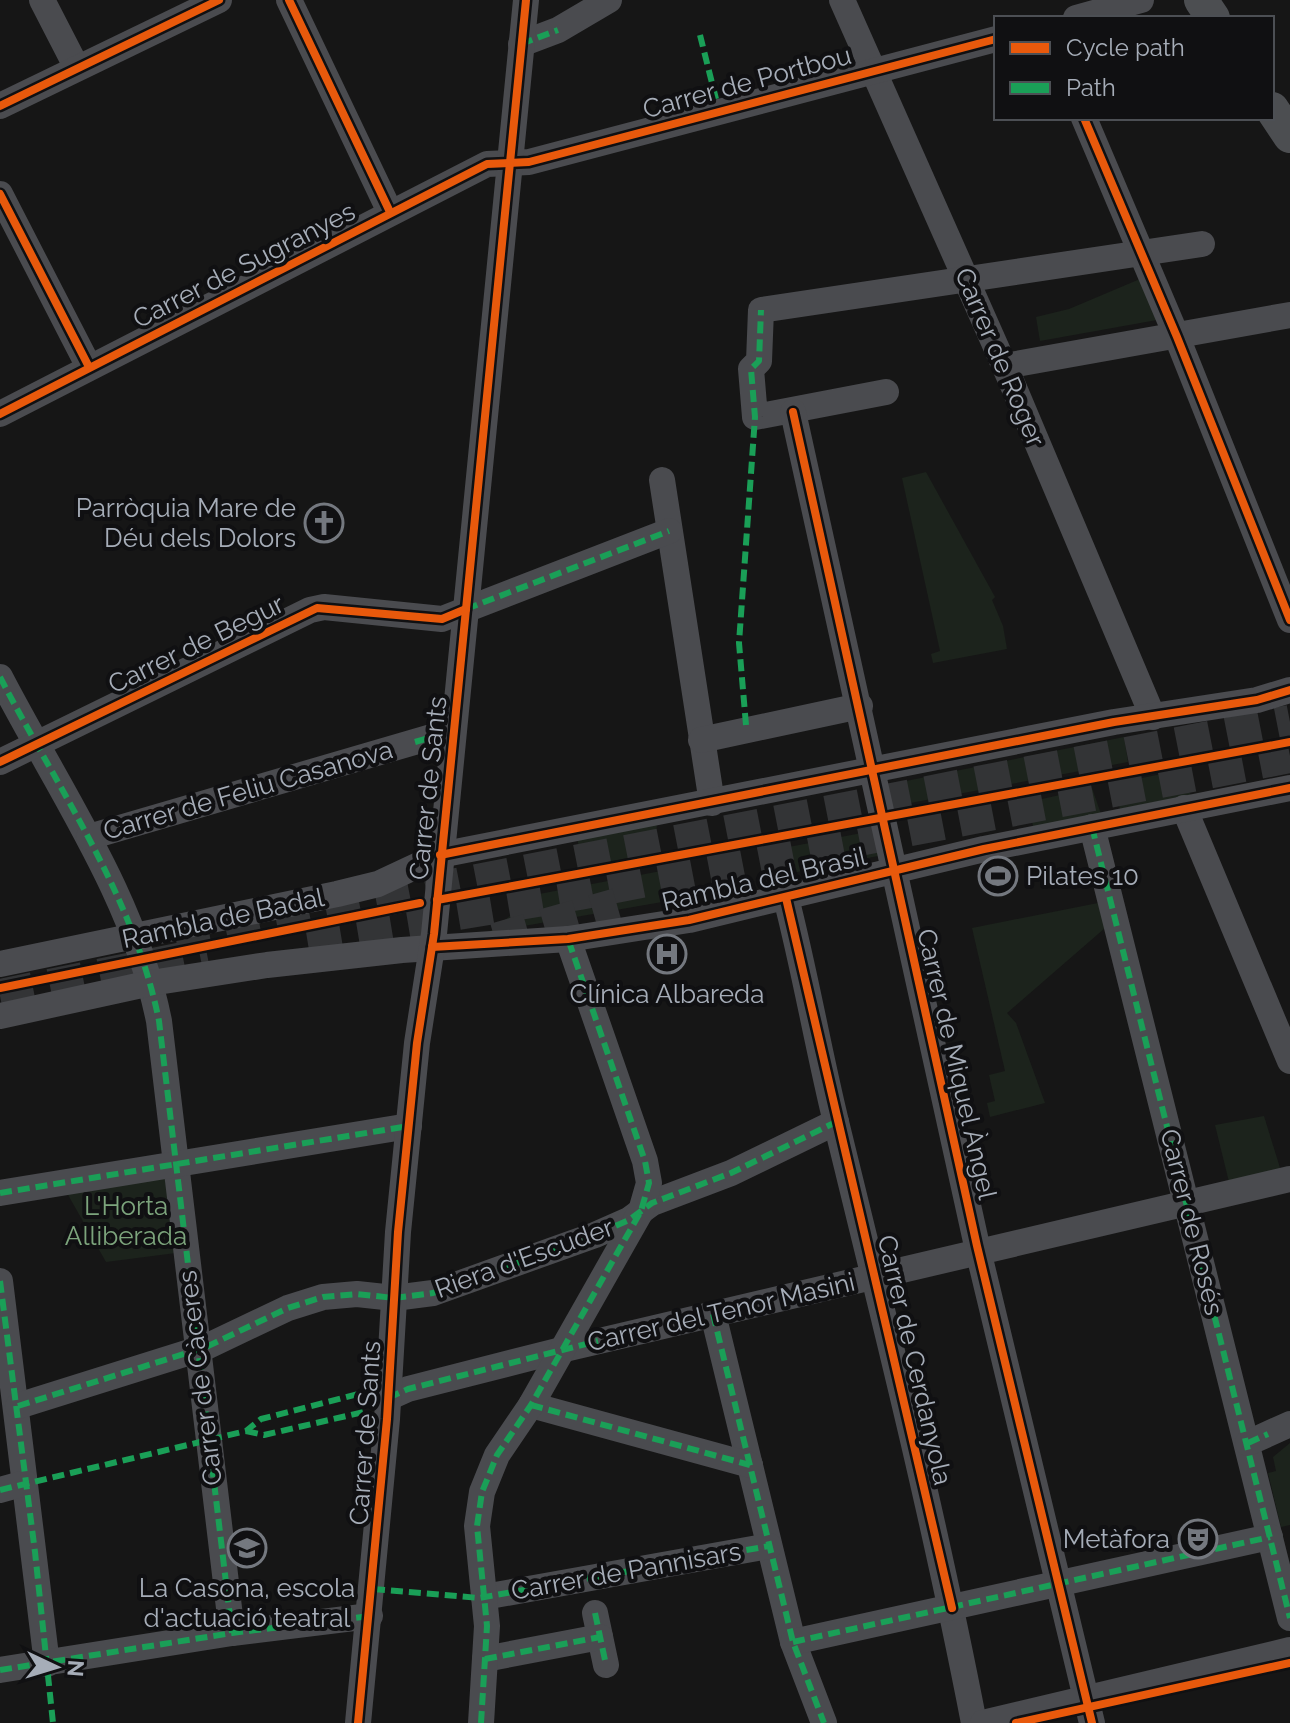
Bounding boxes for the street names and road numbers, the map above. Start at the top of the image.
street label: Carrer de Portbou [640,40,854,124]
street label: Carrer de Sugranyes [128,196,360,334]
street label: Carrer de Roger [949,263,1051,451]
street label: Carrer de Begur [103,589,289,699]
street label: Carrer de Sants [403,695,453,881]
street label: Carrer de Feliu Casanova [100,734,396,846]
street label: Rambla del Brasil [659,841,870,917]
street label: Rambla de Badal [119,882,328,954]
street label: Carrer de Miquel Àngel [911,926,1003,1203]
street label: Carrer de Rosés [1154,1126,1230,1318]
street label: Riera d'Escuder [431,1212,617,1304]
street label: Carrer de Cerdanyola [872,1232,958,1488]
street label: Carrer del Tenor Masini [584,1267,858,1357]
street label: Carrer de Càceres [172,1269,228,1487]
street label: Carrer de Sants [344,1340,386,1526]
street label: Carrer de Pannisars [509,1536,743,1606]

